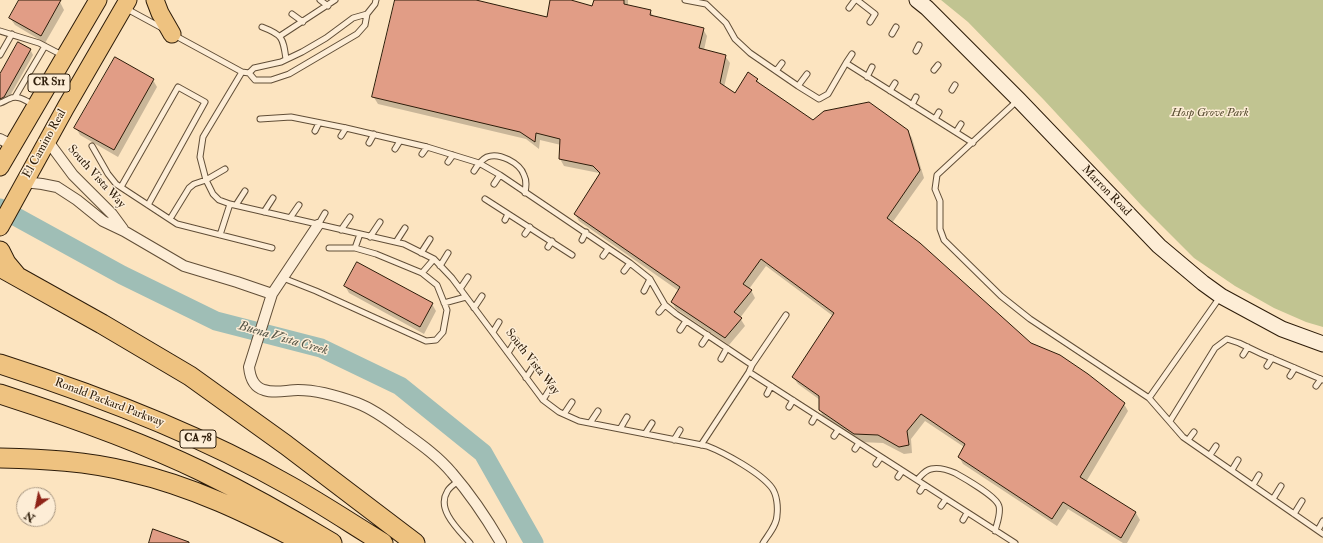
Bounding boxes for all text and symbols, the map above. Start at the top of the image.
road number: CR S11 [28,74,70,92]
park label: Hosp Grove Park [1171,106,1249,120]
street label: El Camino Real [20,107,70,181]
street label: South Vista Way [64,143,128,211]
street label: Marron Road [1078,163,1134,219]
water label: Buena Vista Creek [237,319,329,359]
street label: South Vista Way [502,326,562,398]
street label: Ronald Packard Parkway [52,376,166,430]
road number: CA 78 [180,430,216,448]
north arrow [16,487,56,527]
text: N [22,509,37,525]

